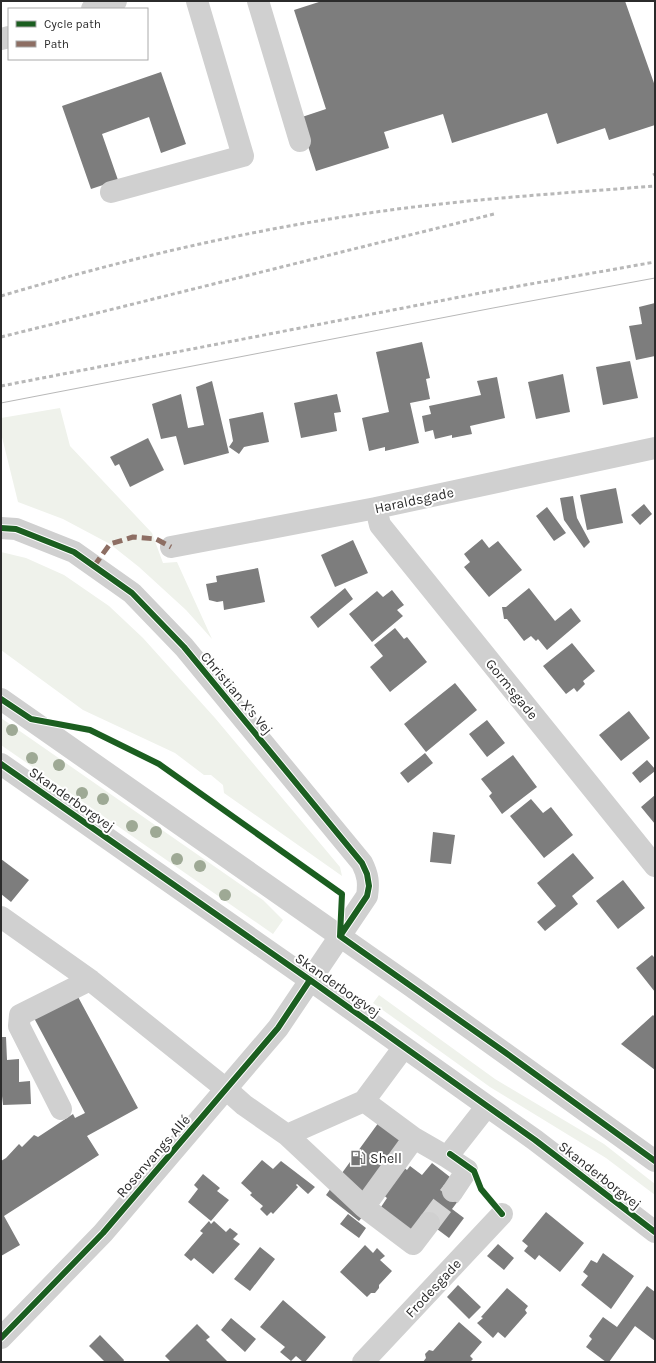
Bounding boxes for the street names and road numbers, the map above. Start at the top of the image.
street label: Haraldsgade [373,484,455,517]
street label: Christian X's Vej [197,648,276,738]
street label: Gormsgade [482,655,541,723]
street label: Skanderborgvej [26,764,118,835]
street label: Skanderborgvej [292,950,384,1021]
street label: Rosenvangs Allé [113,1111,194,1201]
street label: Skanderborgvej [555,1138,644,1213]
street label: Frodesgade [402,1255,465,1321]

